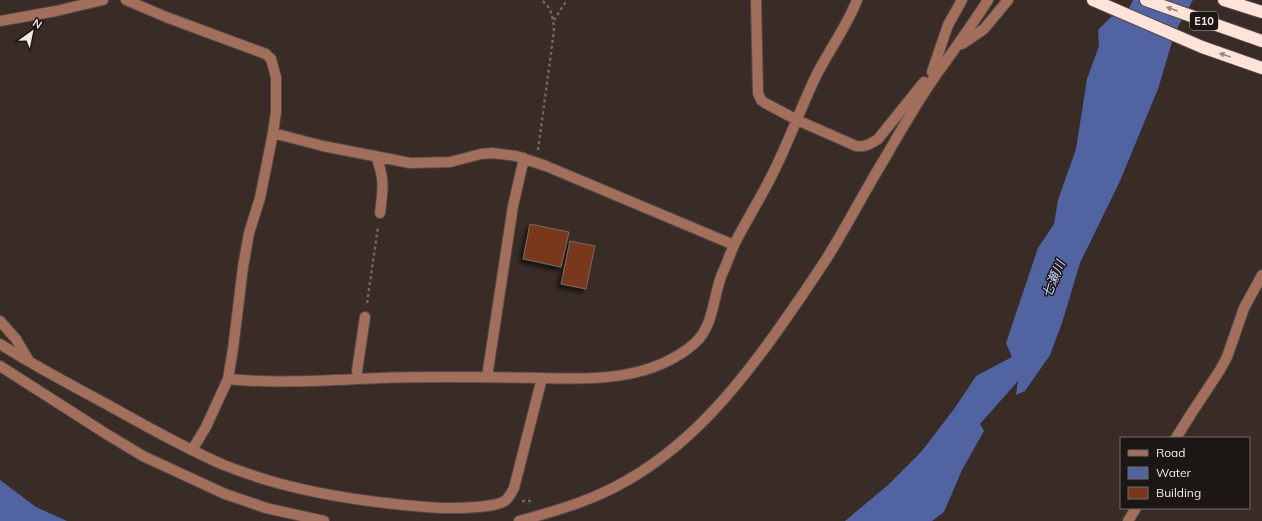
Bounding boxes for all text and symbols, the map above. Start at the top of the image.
one-way arrow [1166,6,1178,12]
north arrow [12,12,52,52]
road number: E10 [1190,12,1218,30]
text: N [30,15,45,32]
one-way arrow [1219,51,1231,57]
water label: 七瀬川 [1038,256,1069,300]
legend [1120,437,1250,509]
text: Road [1156,445,1185,460]
text: Water [1156,465,1192,480]
text: Building [1156,485,1201,500]

